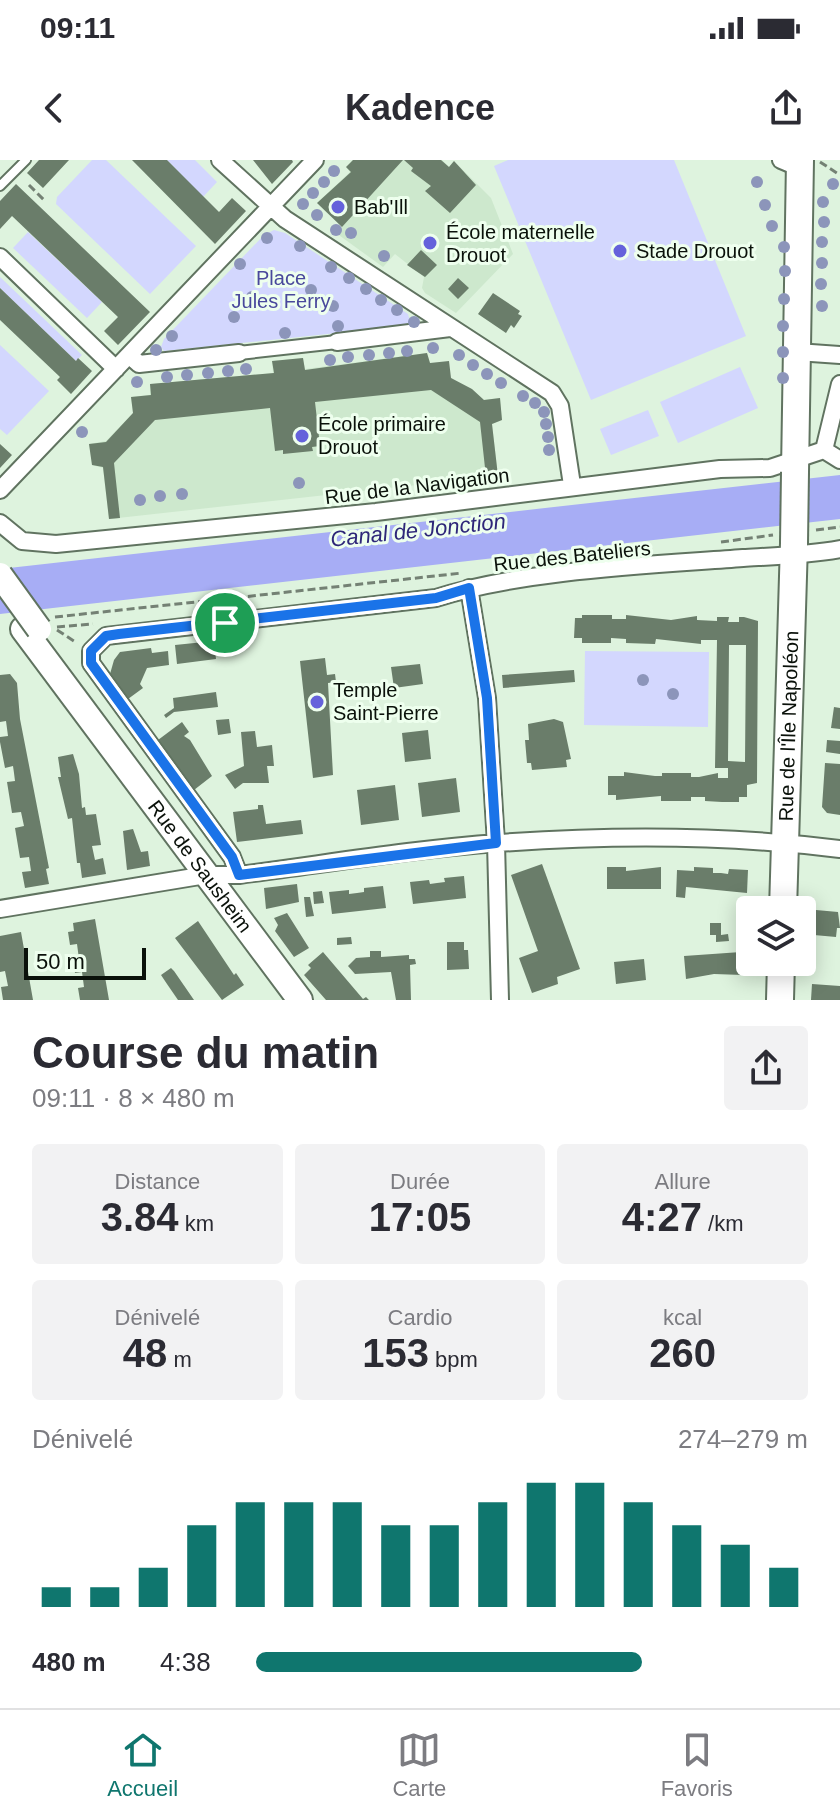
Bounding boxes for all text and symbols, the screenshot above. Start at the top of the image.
text: 09:11 [40,11,115,44]
icon: back [32,86,76,130]
icon: share [764,86,808,130]
text: Kadence [345,87,495,128]
place label: Bab'Ill [354,196,408,218]
marker: Bab'Ill [329,198,347,216]
place label: École maternelle Drouot [446,221,595,266]
marker: École maternelle Drouot [421,234,439,252]
place label: Stade Drouot [636,240,754,262]
marker: Stade Drouot [611,242,629,260]
park label: Place Jules Ferry [232,267,330,312]
place label: École primaire Drouot [318,413,446,458]
marker: École primaire Drouot [293,427,311,445]
street label: Rue de la Navigation [324,464,510,508]
water label: Canal de Jonction [329,508,507,552]
street label: Rue des Bateliers [492,537,652,575]
pin [191,589,259,657]
icon: arrive [203,601,247,645]
street label: Rue de l'Île Napoléon [775,630,802,822]
place label: Temple Saint-Pierre [333,679,439,724]
marker: Temple Saint-Pierre [308,693,326,711]
street label: Rue de Sausheim [144,796,256,936]
map controls [736,896,816,976]
button: layers [736,896,816,976]
scale bar [24,944,146,980]
text: 50 m [36,949,85,974]
button: share [724,1026,808,1110]
text: Course du matin [32,1028,379,1077]
text: 09:11 · 8 × 480 m [32,1083,235,1113]
text: Distance [115,1169,200,1194]
text: Durée [390,1169,450,1194]
text: Allure [655,1169,711,1194]
text: 3.84 [101,1195,179,1239]
text: 17:05 [369,1195,471,1239]
text: 4:27 [622,1195,702,1239]
text: km [179,1211,214,1236]
text: /km [702,1211,743,1236]
text: Dénivelé [115,1305,200,1330]
text: Cardio [388,1305,452,1330]
text: kcal [663,1305,702,1330]
text: 48 [123,1331,167,1375]
text: 153 [362,1331,429,1375]
text: 260 [649,1331,716,1375]
text: m [167,1347,192,1372]
text: bpm [429,1347,478,1372]
text: Dénivelé [32,1424,133,1454]
text: 274–279 m [678,1424,808,1454]
text: 480 m [32,1647,106,1677]
text: 4:38 [160,1647,211,1677]
tab: Accueil [107,1728,178,1802]
tab: Carte [392,1728,446,1802]
tab: Favoris [661,1728,733,1802]

